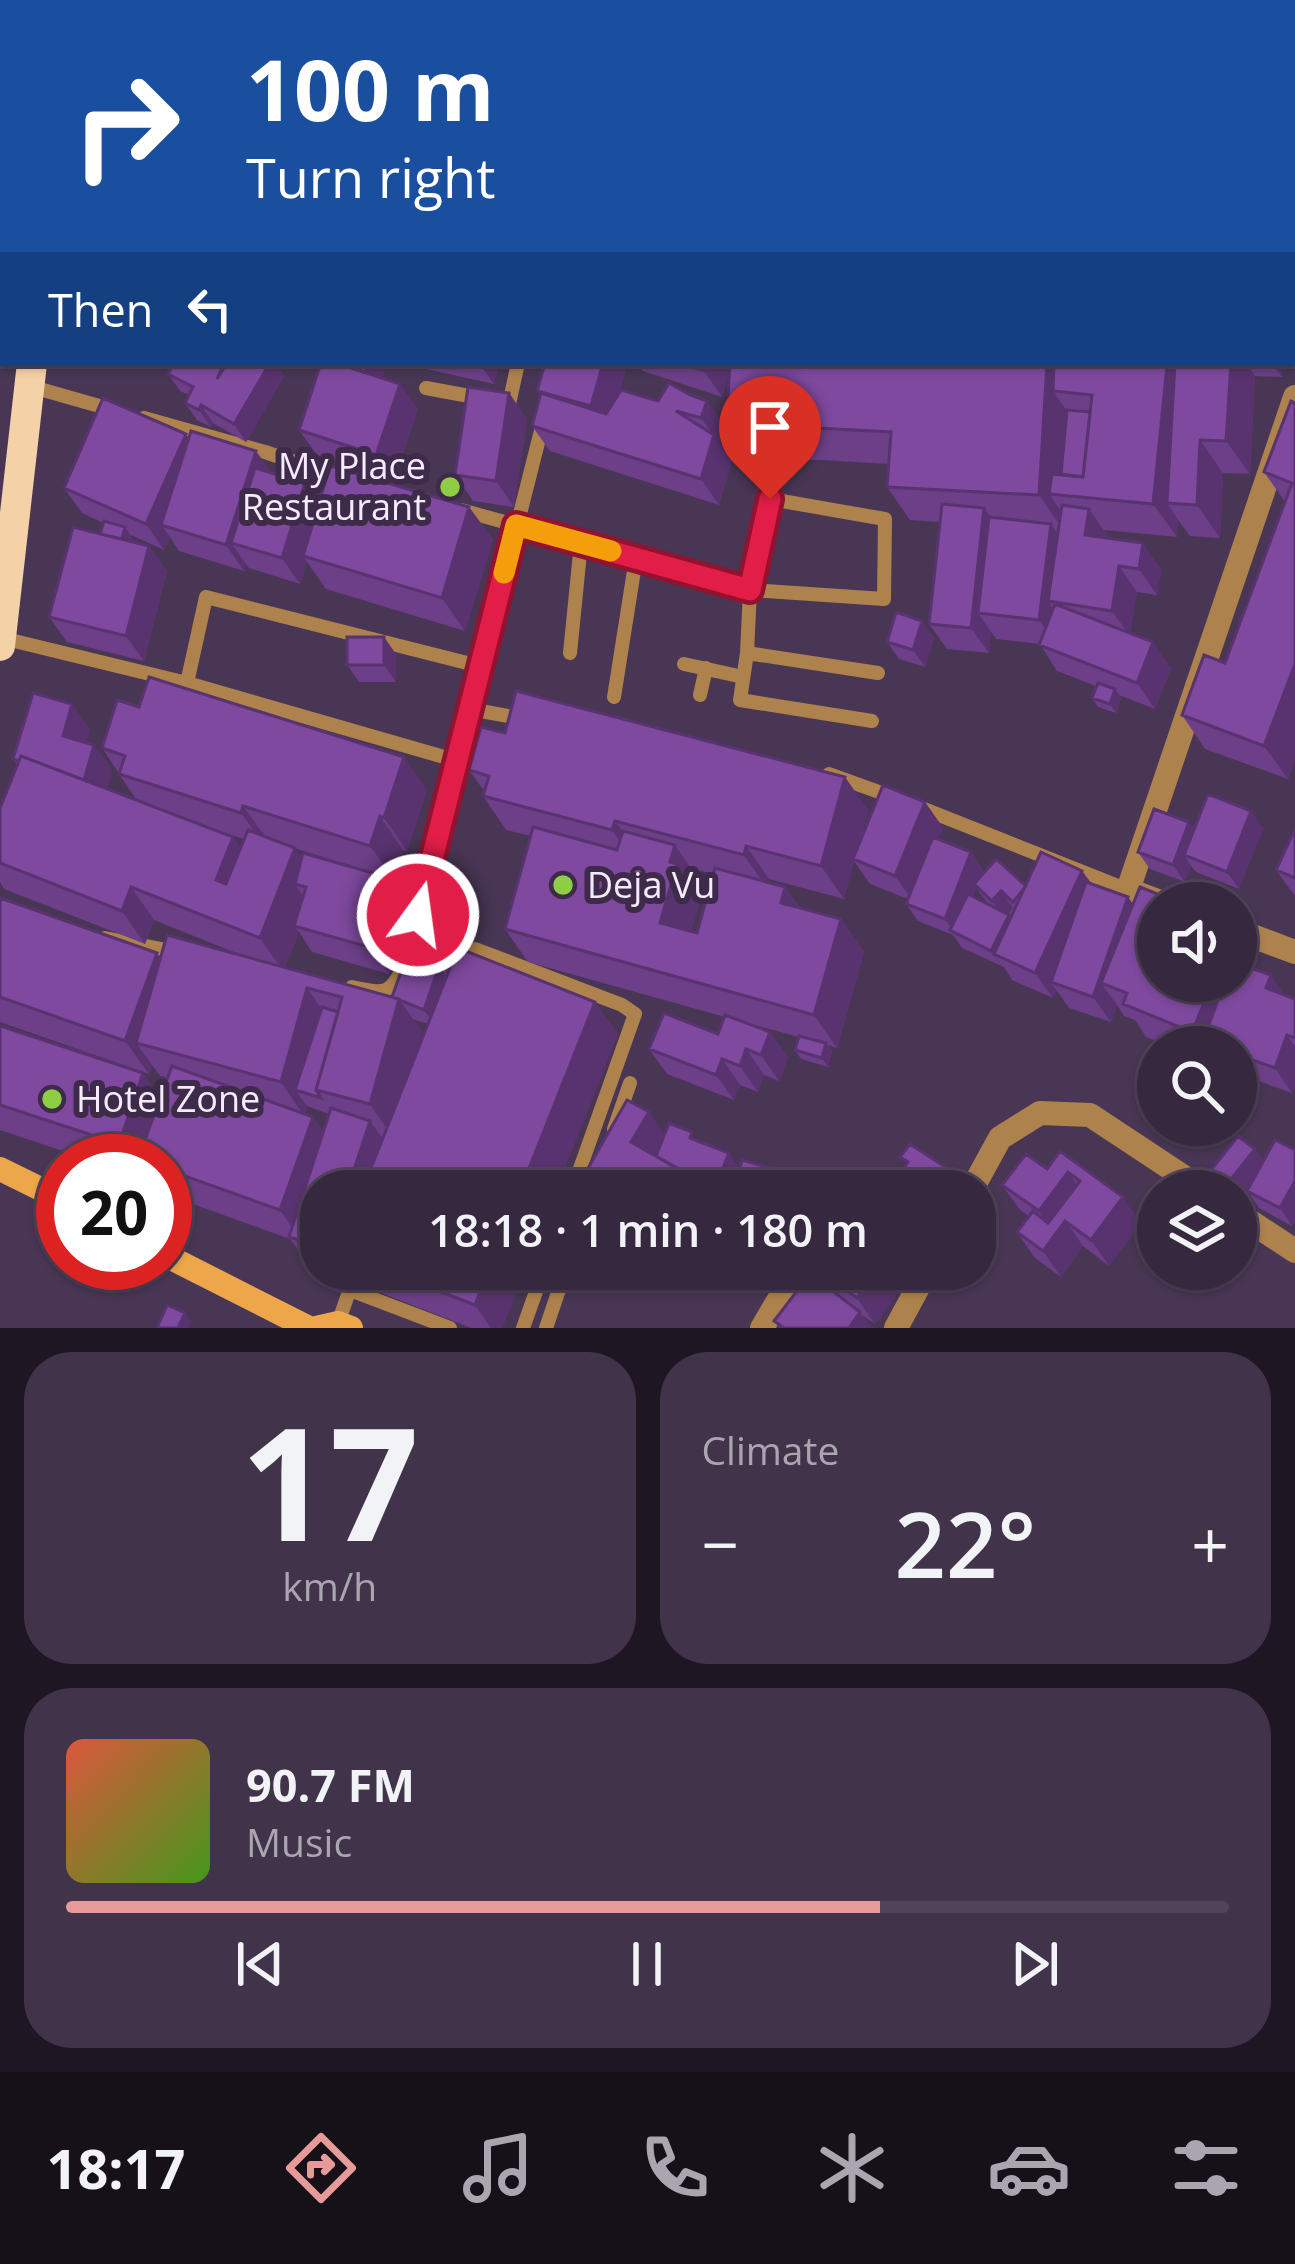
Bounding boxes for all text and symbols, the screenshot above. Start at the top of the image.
text: 100 m [246,31,494,146]
icon: right [48,48,204,204]
text: Turn right [246,140,495,214]
icon: left [177,276,243,342]
text: Then [48,279,153,340]
pin [719,376,821,499]
icon: arrive [737,394,803,460]
place label: My Place Restaurant [242,441,426,531]
marker: My Place Restaurant [437,474,463,500]
position arrow [355,852,481,978]
place label: Deja Vu [587,860,715,909]
marker: Deja Vu [550,872,576,898]
map controls [1137,882,1257,1290]
button: sound [1137,882,1257,1002]
button: search [1137,1026,1257,1146]
place label: Hotel Zone [76,1074,260,1123]
marker: Hotel Zone [39,1086,65,1112]
speed limit sign: 20 [36,1134,192,1290]
button: layers [1137,1170,1257,1290]
text: 18:18 · 1 min · 180 m [428,1199,868,1260]
text: 17 [241,1374,419,1587]
text: Climate [702,1423,839,1476]
text: 22° [895,1482,1036,1604]
text: − [702,1498,739,1588]
text: + [1191,1498,1229,1588]
text: km/h [282,1559,377,1612]
text: 90.7 FM [246,1754,415,1815]
text: Music [246,1815,352,1868]
icon: previous [227,1931,293,1997]
icon: pause [614,1931,680,1997]
icon: next [1002,1931,1068,1997]
icon: directions [279,2126,363,2210]
icon: music [456,2126,540,2210]
icon: phone [633,2126,717,2210]
icon: climate [810,2126,894,2210]
icon: car [987,2126,1071,2210]
icon: filters [1164,2126,1248,2210]
text: 18:17 [47,2131,185,2205]

